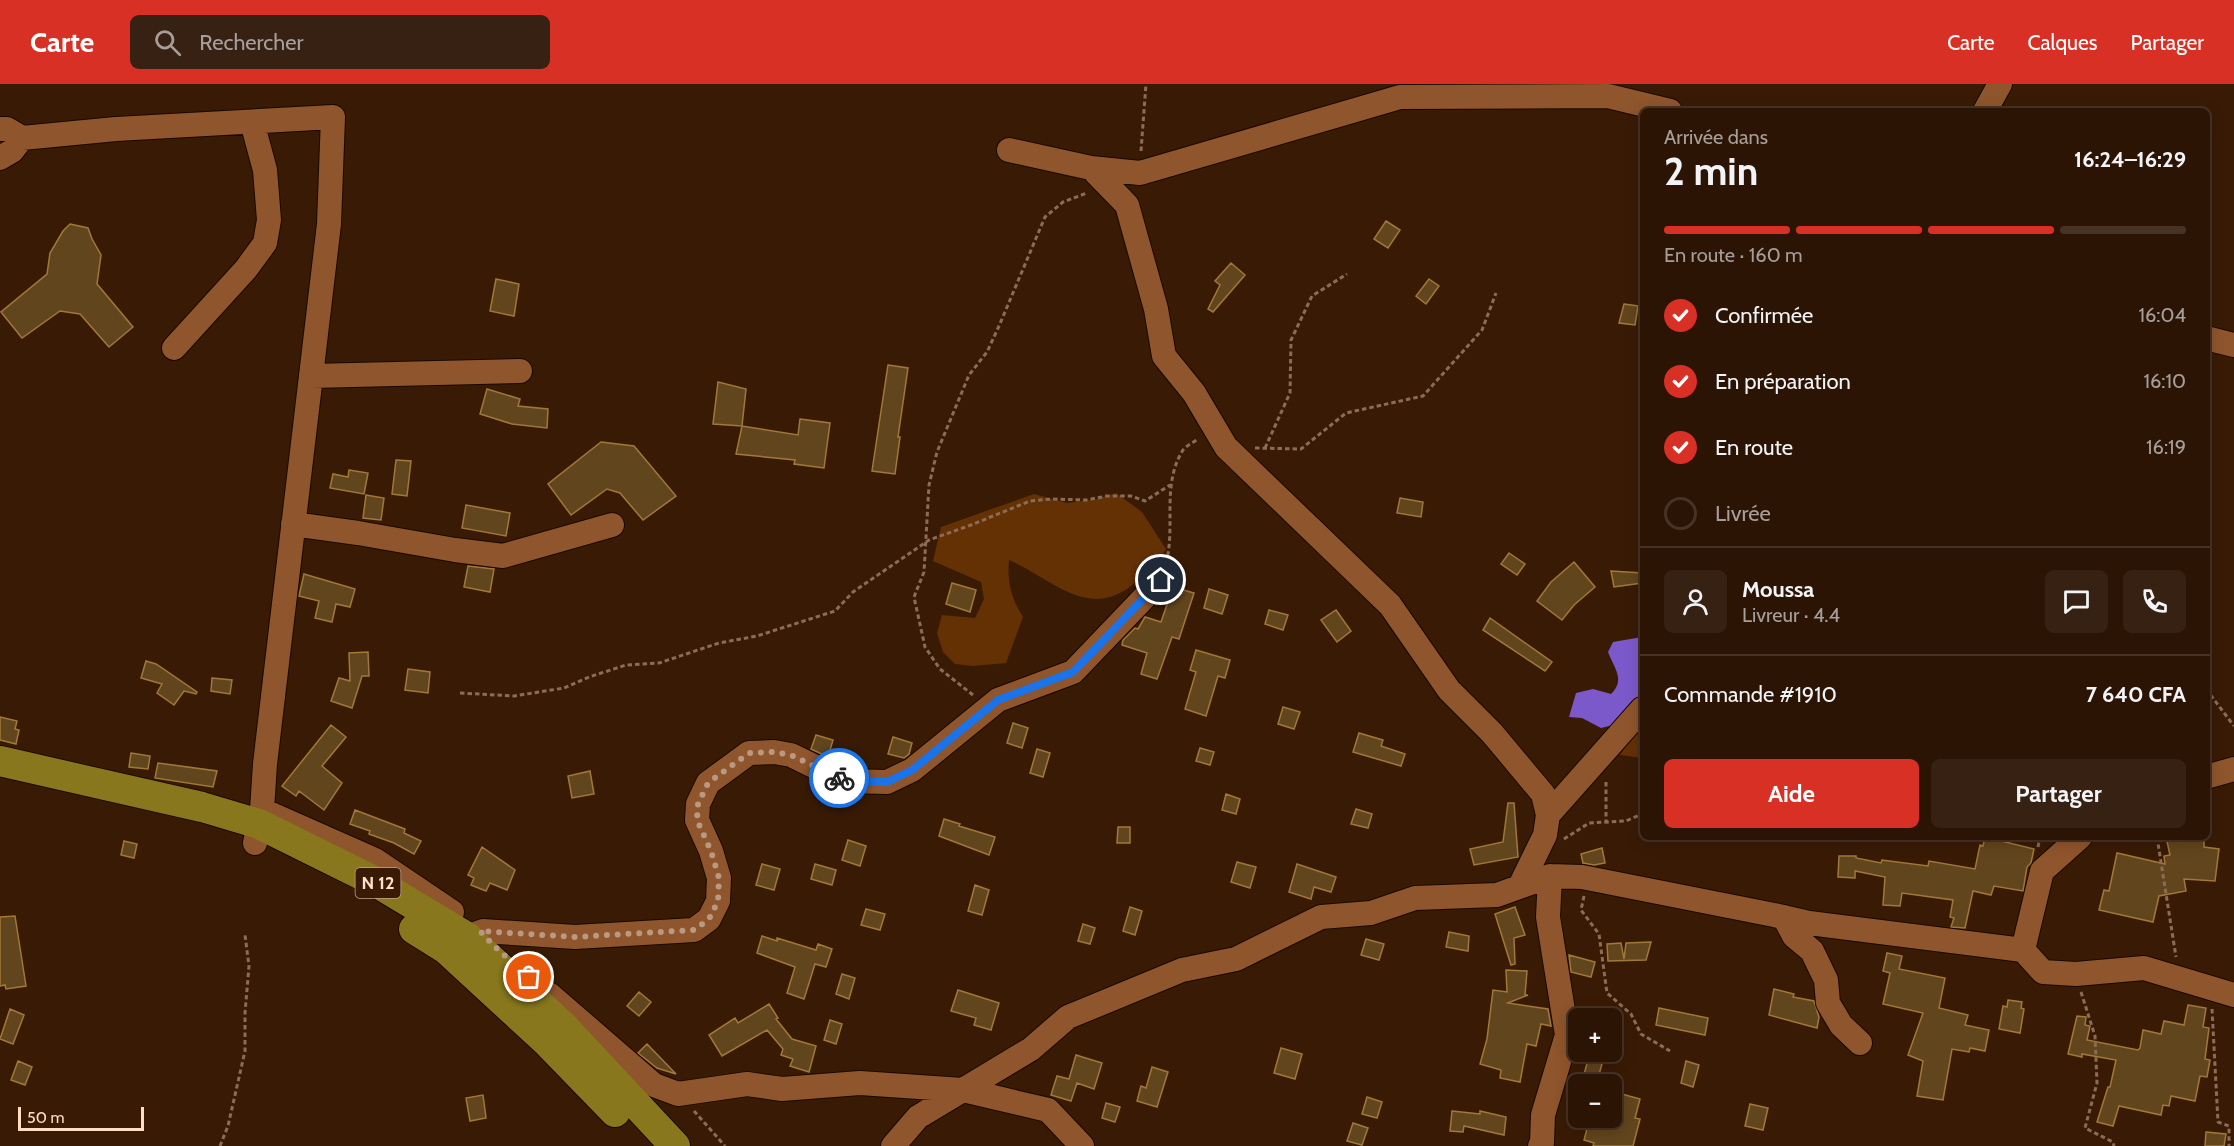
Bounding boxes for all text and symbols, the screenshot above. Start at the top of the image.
search box [130,15,550,69]
text: Carte [30,25,94,59]
icon: search [151,26,184,59]
text: Rechercher [199,29,303,56]
text: Carte [1947,30,1995,55]
text: Calques [2028,30,2098,55]
text: Partager [2131,30,2204,55]
text: Arrivée dans [1664,125,1768,149]
text: 16:24–16:29 [2074,146,2186,173]
text: 2 min [1664,147,1758,195]
text: En route · 160 m [1664,243,1803,267]
icon: check [1664,299,1697,332]
text: Confirmée [1715,302,1813,329]
text: 16:04 [2138,303,2186,327]
icon: check [1664,365,1697,398]
text: En préparation [1715,368,1851,395]
text: 16:10 [2143,369,2186,393]
icon: check [1664,431,1697,464]
text: En route [1715,434,1793,461]
text: 16:19 [2146,435,2186,459]
text: Livrée [1715,500,1771,527]
pin [1135,554,1186,605]
icon: home [1144,563,1177,596]
button: person [1664,570,1727,633]
button: chat [2045,570,2108,633]
button: phone [2123,570,2186,633]
text: Moussa [1742,576,1814,603]
text: Livreur · 4.4 [1742,603,1840,627]
text: Commande #1910 [1664,681,1837,708]
text: 7 640 CFA [2086,681,2186,708]
courier [809,748,869,808]
button: Aide [1664,759,1919,828]
button: Partager [1931,759,2186,828]
icon: bike [823,762,856,795]
road number: N 12 [356,868,400,898]
pin [503,951,554,1002]
icon: bag [512,960,545,993]
map controls [1568,1008,1622,1128]
button: + [1568,1008,1622,1062]
button: − [1568,1074,1622,1128]
scale bar [18,1104,144,1132]
text: 50 m [27,1108,64,1127]

